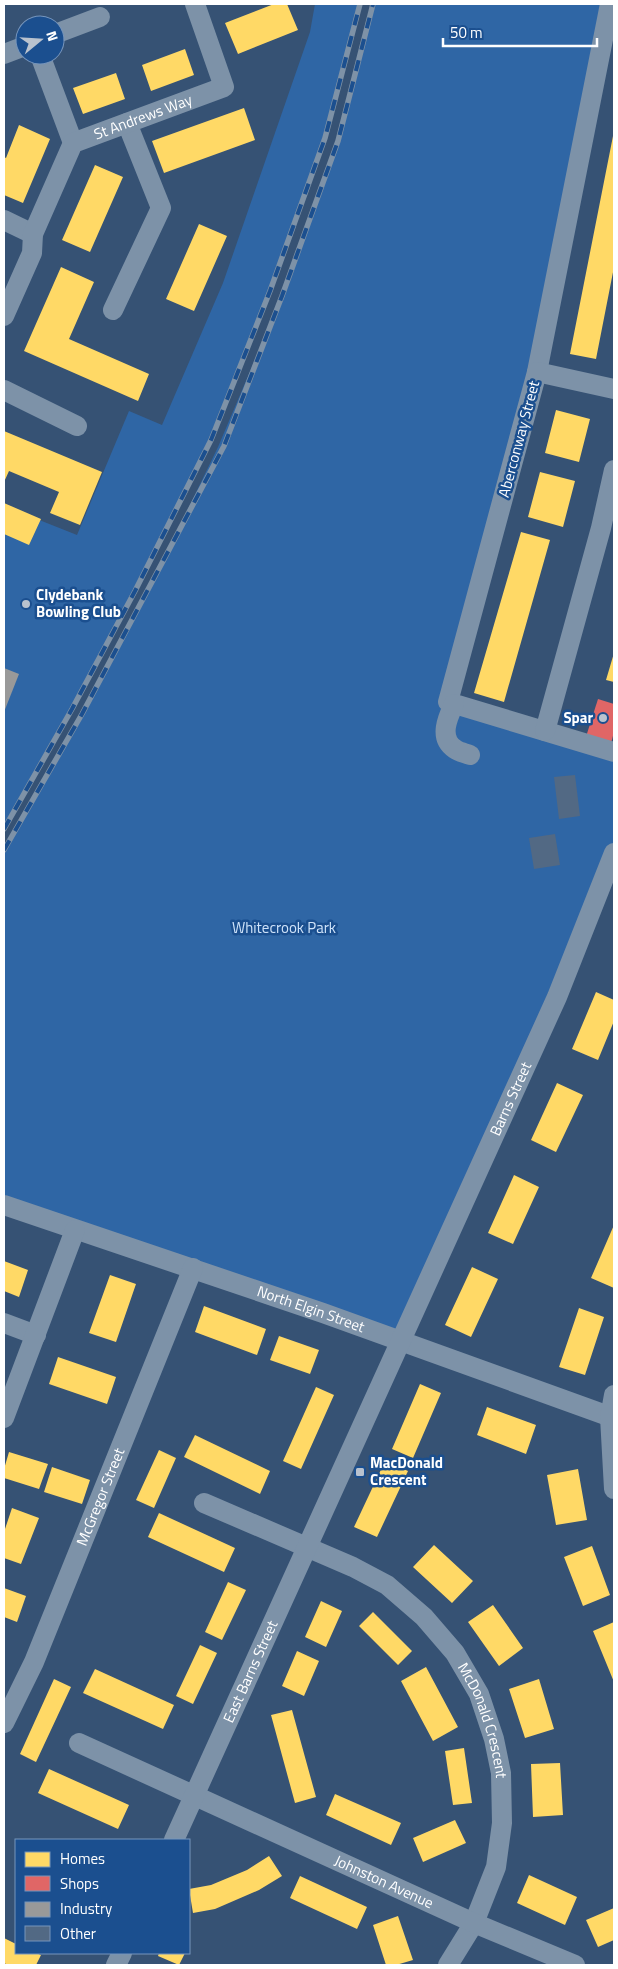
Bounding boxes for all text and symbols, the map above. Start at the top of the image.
north arrow [15,15,65,65]
scale bar [443,15,597,47]
text: 50 m [450,21,483,44]
text: N [41,28,64,44]
street label: St Andrews Way [90,88,195,145]
street label: Aberconway Street [492,377,545,500]
place label: Clydebank Bowling Club [36,583,121,623]
marker: Clydebank Bowling Club [20,598,32,610]
place label: Spar [563,706,593,729]
marker: Spar [597,712,609,724]
park label: Whitecrook Park [232,916,336,939]
street label: Barns Street [483,1057,537,1139]
street label: North Elgin Street [254,1279,369,1338]
street label: McGregor Street [70,1444,131,1549]
place label: MacDonald Crescent [370,1451,443,1491]
marker: MacDonald Crescent [354,1466,366,1478]
street label: East Barns Street [217,1616,284,1726]
street label: McDonald Crescent [452,1658,513,1779]
legend [15,1839,190,1954]
text: Homes [60,1847,105,1870]
street label: Johnston Avenue [331,1849,437,1914]
text: Shops [60,1872,99,1895]
text: Industry [60,1897,112,1920]
text: Other [60,1922,96,1945]

